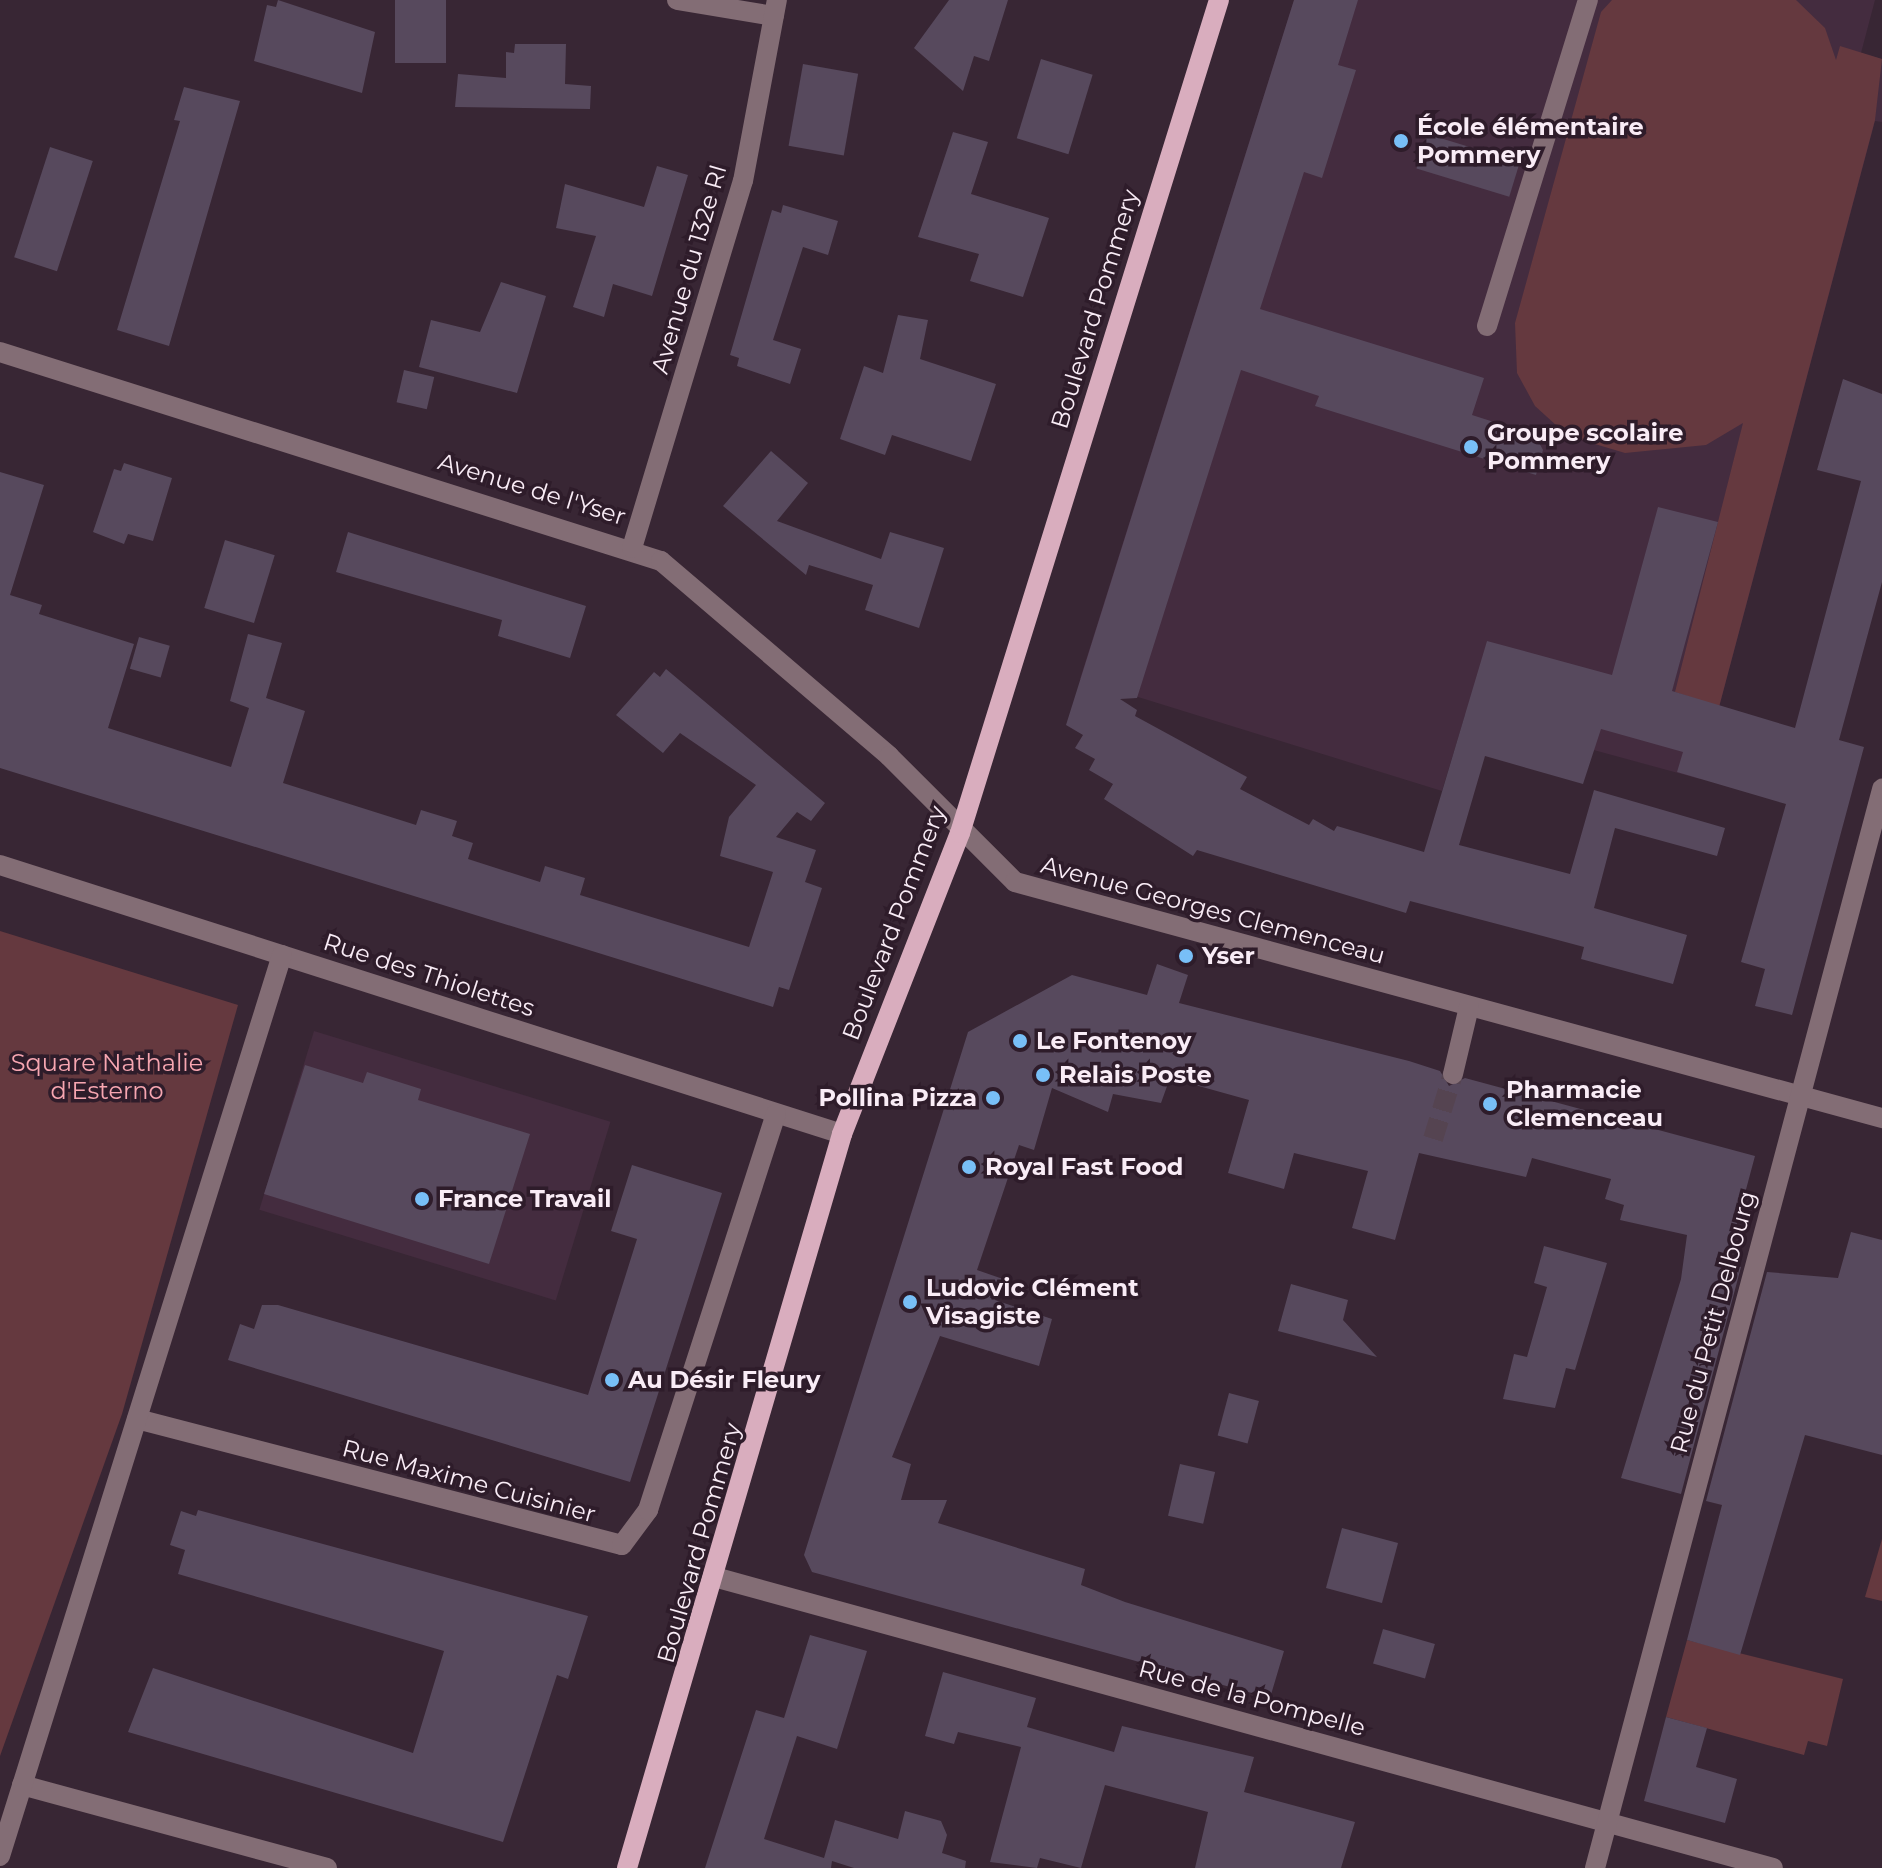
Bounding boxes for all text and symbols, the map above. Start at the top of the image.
place label: École élémentaire Pommery [1417,113,1644,169]
marker: École élémentaire Pommery [1392,132,1410,150]
street label: Avenue du 132e RI [645,161,733,377]
street label: Boulevard Pommery [1045,186,1145,432]
place label: Groupe scolaire Pommery [1487,419,1683,475]
marker: Groupe scolaire Pommery [1462,438,1480,456]
street label: Avenue de l'Yser [435,447,629,531]
street label: Boulevard Pommery [836,802,952,1044]
street label: Avenue Georges Clemenceau [1038,850,1388,970]
street label: Rue des Thiolettes [320,927,538,1023]
place label: Yser [1202,942,1255,970]
marker: Yser [1177,947,1195,965]
place label: Le Fontenoy [1036,1027,1191,1055]
marker: Le Fontenoy [1011,1032,1029,1050]
park label: Square Nathalie d'Esterno [11,1049,203,1105]
place label: Relais Poste [1059,1061,1212,1089]
marker: Relais Poste [1034,1066,1052,1084]
place label: Pharmacie Clemenceau [1506,1076,1663,1132]
place label: Pollina Pizza [818,1084,977,1112]
marker: Pollina Pizza [984,1089,1002,1107]
marker: Pharmacie Clemenceau [1481,1095,1499,1113]
place label: Royal Fast Food [985,1153,1183,1181]
marker: Royal Fast Food [960,1158,978,1176]
place label: France Travail [438,1185,612,1213]
street label: Rue du Petit Delbourg [1664,1188,1762,1456]
marker: France Travail [413,1190,431,1208]
place label: Ludovic Clément Visagiste [926,1274,1139,1330]
marker: Ludovic Clément Visagiste [901,1293,919,1311]
place label: Au Désir Fleury [628,1366,820,1394]
marker: Au Désir Fleury [603,1371,621,1389]
street label: Boulevard Pommery [651,1420,747,1666]
street label: Rue Maxime Cuisinier [339,1433,599,1529]
street label: Rue de la Pompelle [1135,1654,1369,1742]

